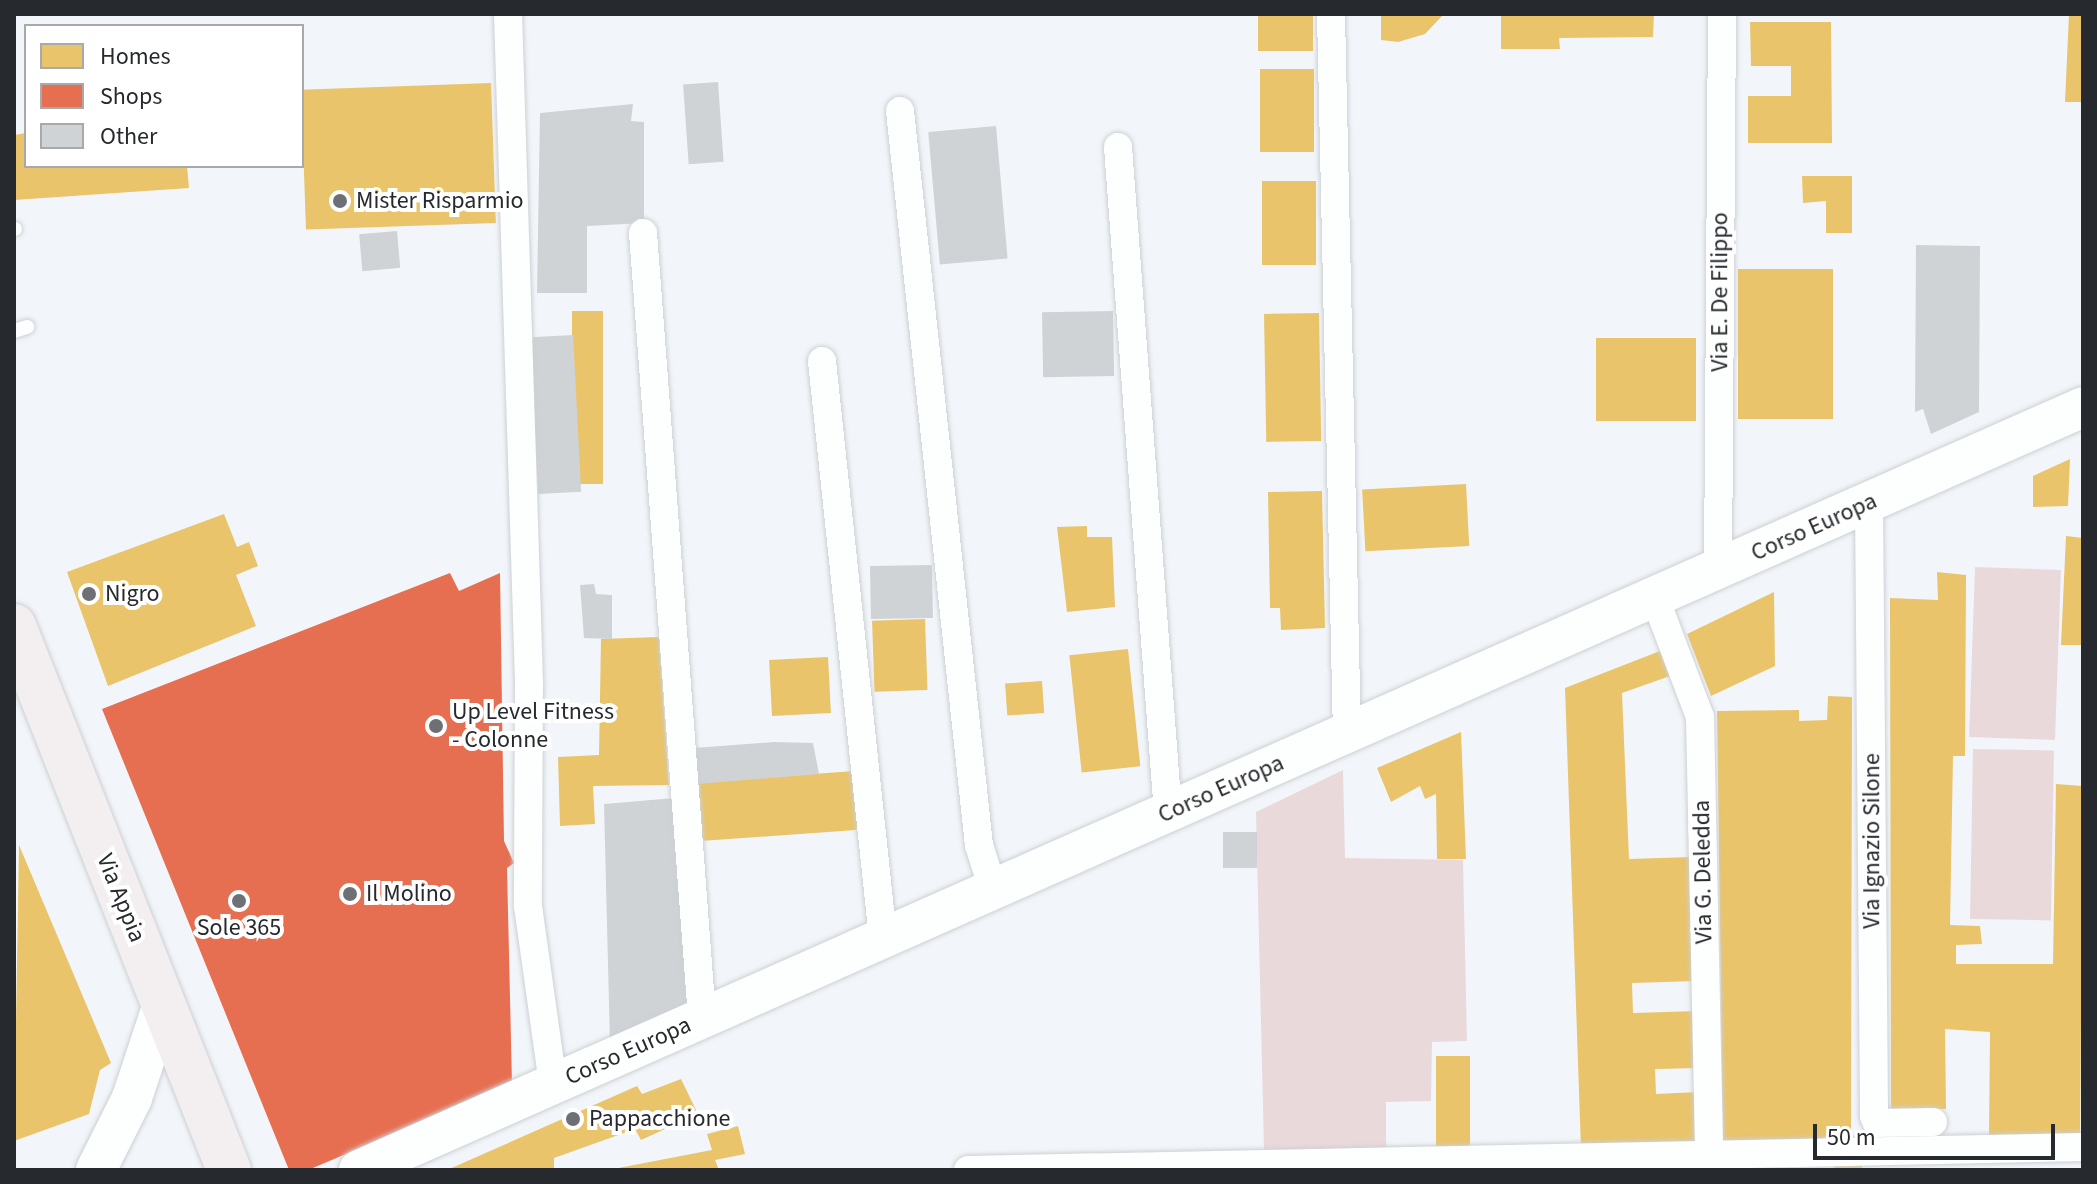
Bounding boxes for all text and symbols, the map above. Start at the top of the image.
legend [24,24,304,168]
text: Homes [100,39,171,74]
text: Shops [100,79,162,114]
text: Other [100,119,157,154]
place label: Mister Risparmio [356,187,524,215]
marker: Mister Risparmio [331,192,349,210]
street label: Via E. De Filippo [1706,212,1734,372]
street label: Corso Europa [1747,486,1881,568]
place label: Nigro [105,580,160,608]
marker: Nigro [80,585,98,603]
place label: Up Level Fitness - Colonne [452,698,614,754]
marker: Up Level Fitness - Colonne [427,717,445,735]
street label: Corso Europa [1154,748,1288,830]
street label: Via Ignazio Silone [1858,753,1886,929]
street label: Via G. Deledda [1687,800,1719,944]
street label: Via Appia [90,850,152,946]
place label: Il Molino [366,880,452,908]
marker: Il Molino [341,885,359,903]
marker: Sole 365 [230,892,248,910]
place label: Sole 365 [197,914,281,942]
street label: Corso Europa [561,1010,695,1092]
place label: Pappacchione [589,1105,730,1133]
scale bar [1817,1108,2059,1158]
marker: Pappacchione [564,1110,582,1128]
text: 50 m [1827,1120,1876,1155]

